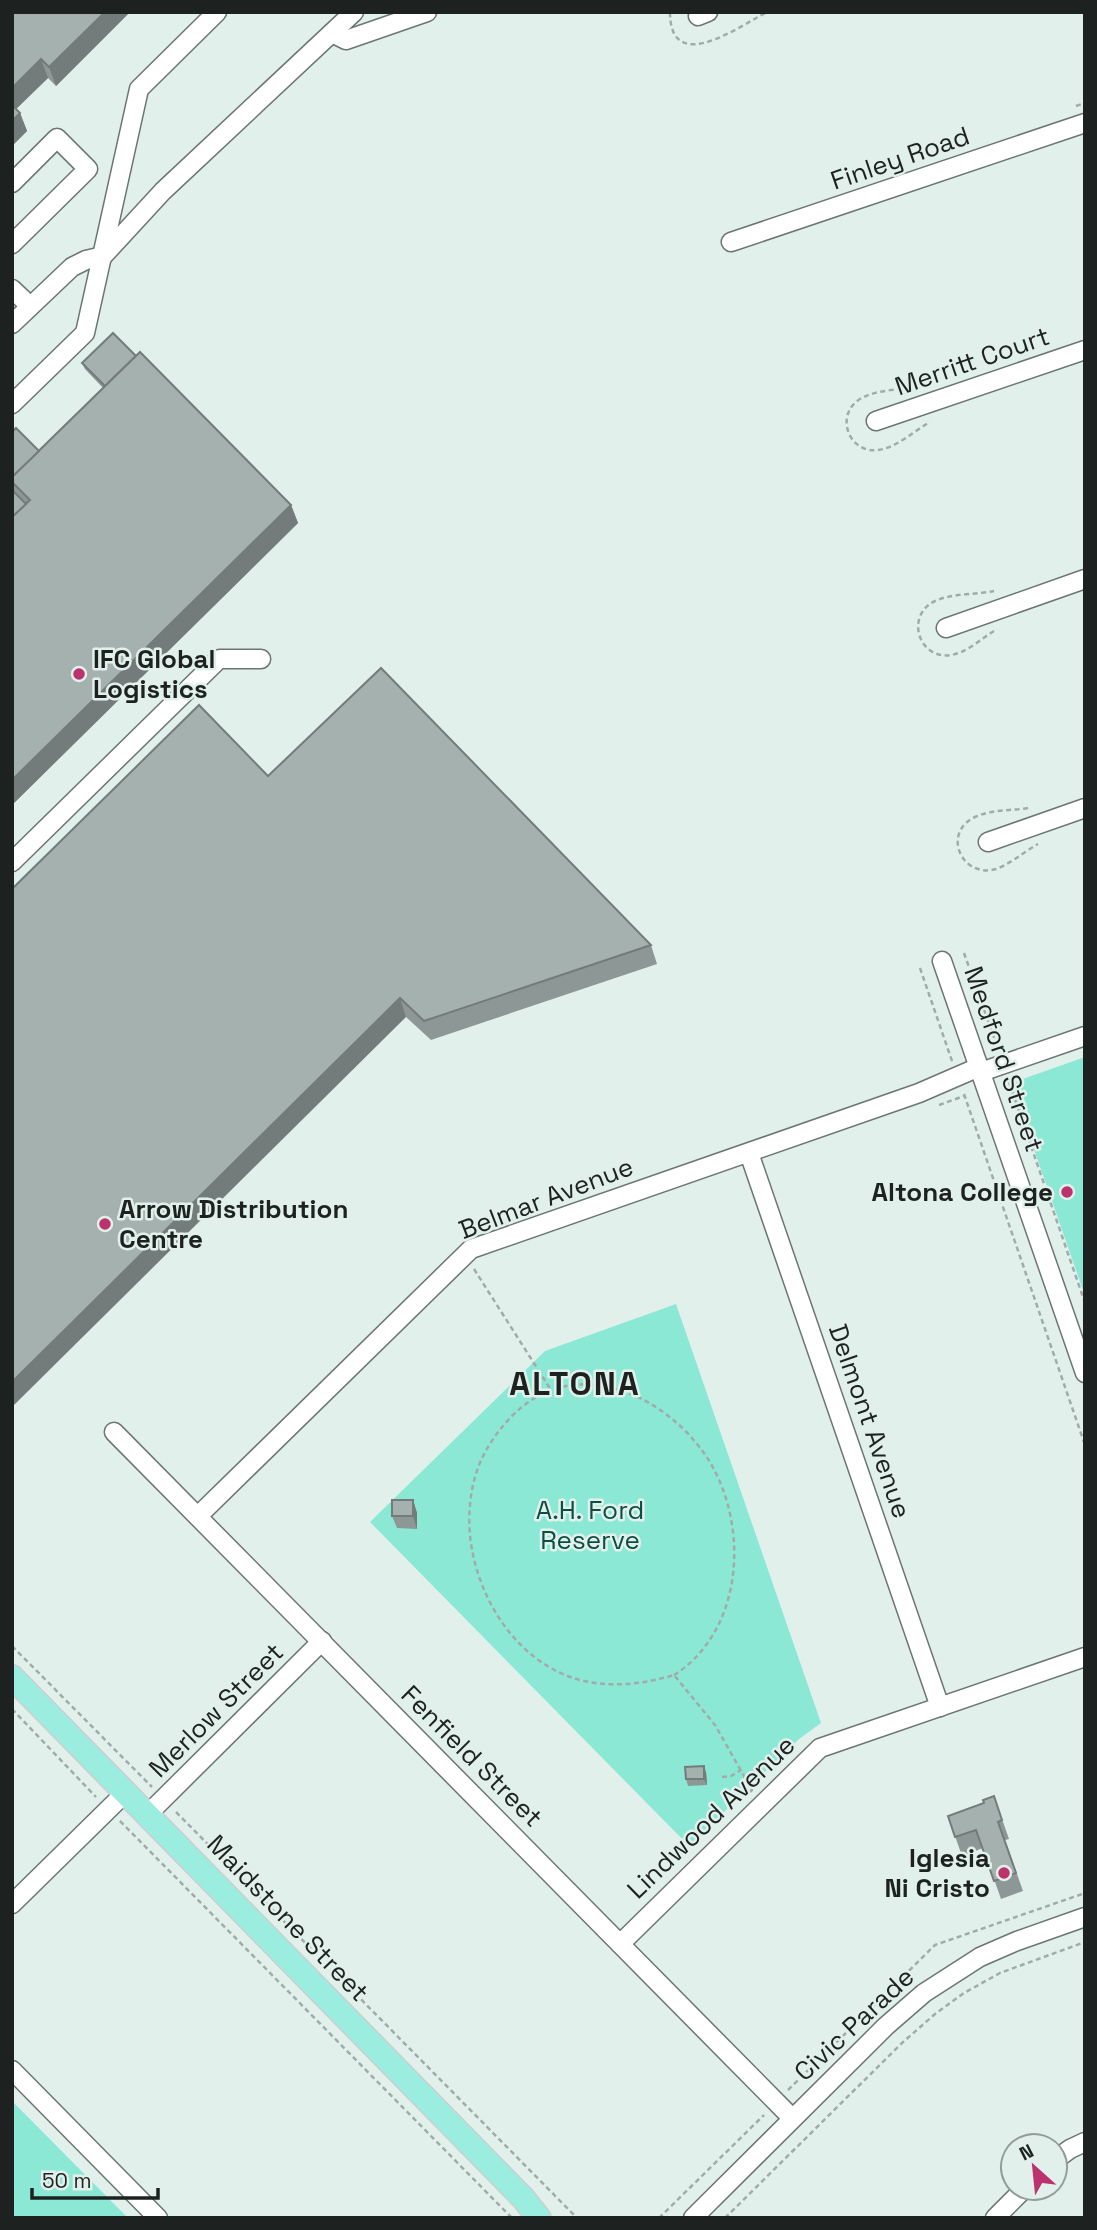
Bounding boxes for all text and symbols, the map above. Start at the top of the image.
street label: Finley Road [826,118,974,198]
street label: Merritt Court [890,319,1054,403]
place label: IFC Global Logistics [93,642,216,706]
marker: IFC Global Logistics [71,666,87,682]
street label: Medford Street [956,962,1052,1156]
street label: Belmar Avenue [454,1149,638,1247]
place label: Altona College [872,1175,1053,1209]
marker: Altona College [1059,1184,1075,1200]
place label: Arrow Distribution Centre [119,1192,348,1256]
marker: Arrow Distribution Centre [97,1216,113,1232]
street label: Delmont Avenue [821,1319,919,1523]
district label: ALTONA [509,1363,641,1405]
park label: A.H. Ford Reserve [536,1493,644,1557]
street label: Merlow Street [141,1635,291,1785]
street label: Fenfield Street [394,1678,550,1834]
street label: Lindwood Avenue [620,1728,802,1906]
street label: Maidstone Street [200,1827,376,2009]
place label: Iglesia Ni Cristo [884,1841,990,1905]
marker: Iglesia Ni Cristo [996,1865,1012,1881]
street label: Civic Parade [787,1960,921,2088]
north arrow [999,2132,1069,2202]
text: N [1015,2138,1038,2166]
scale bar [32,2156,158,2200]
text: 50 m [42,2167,92,2194]

